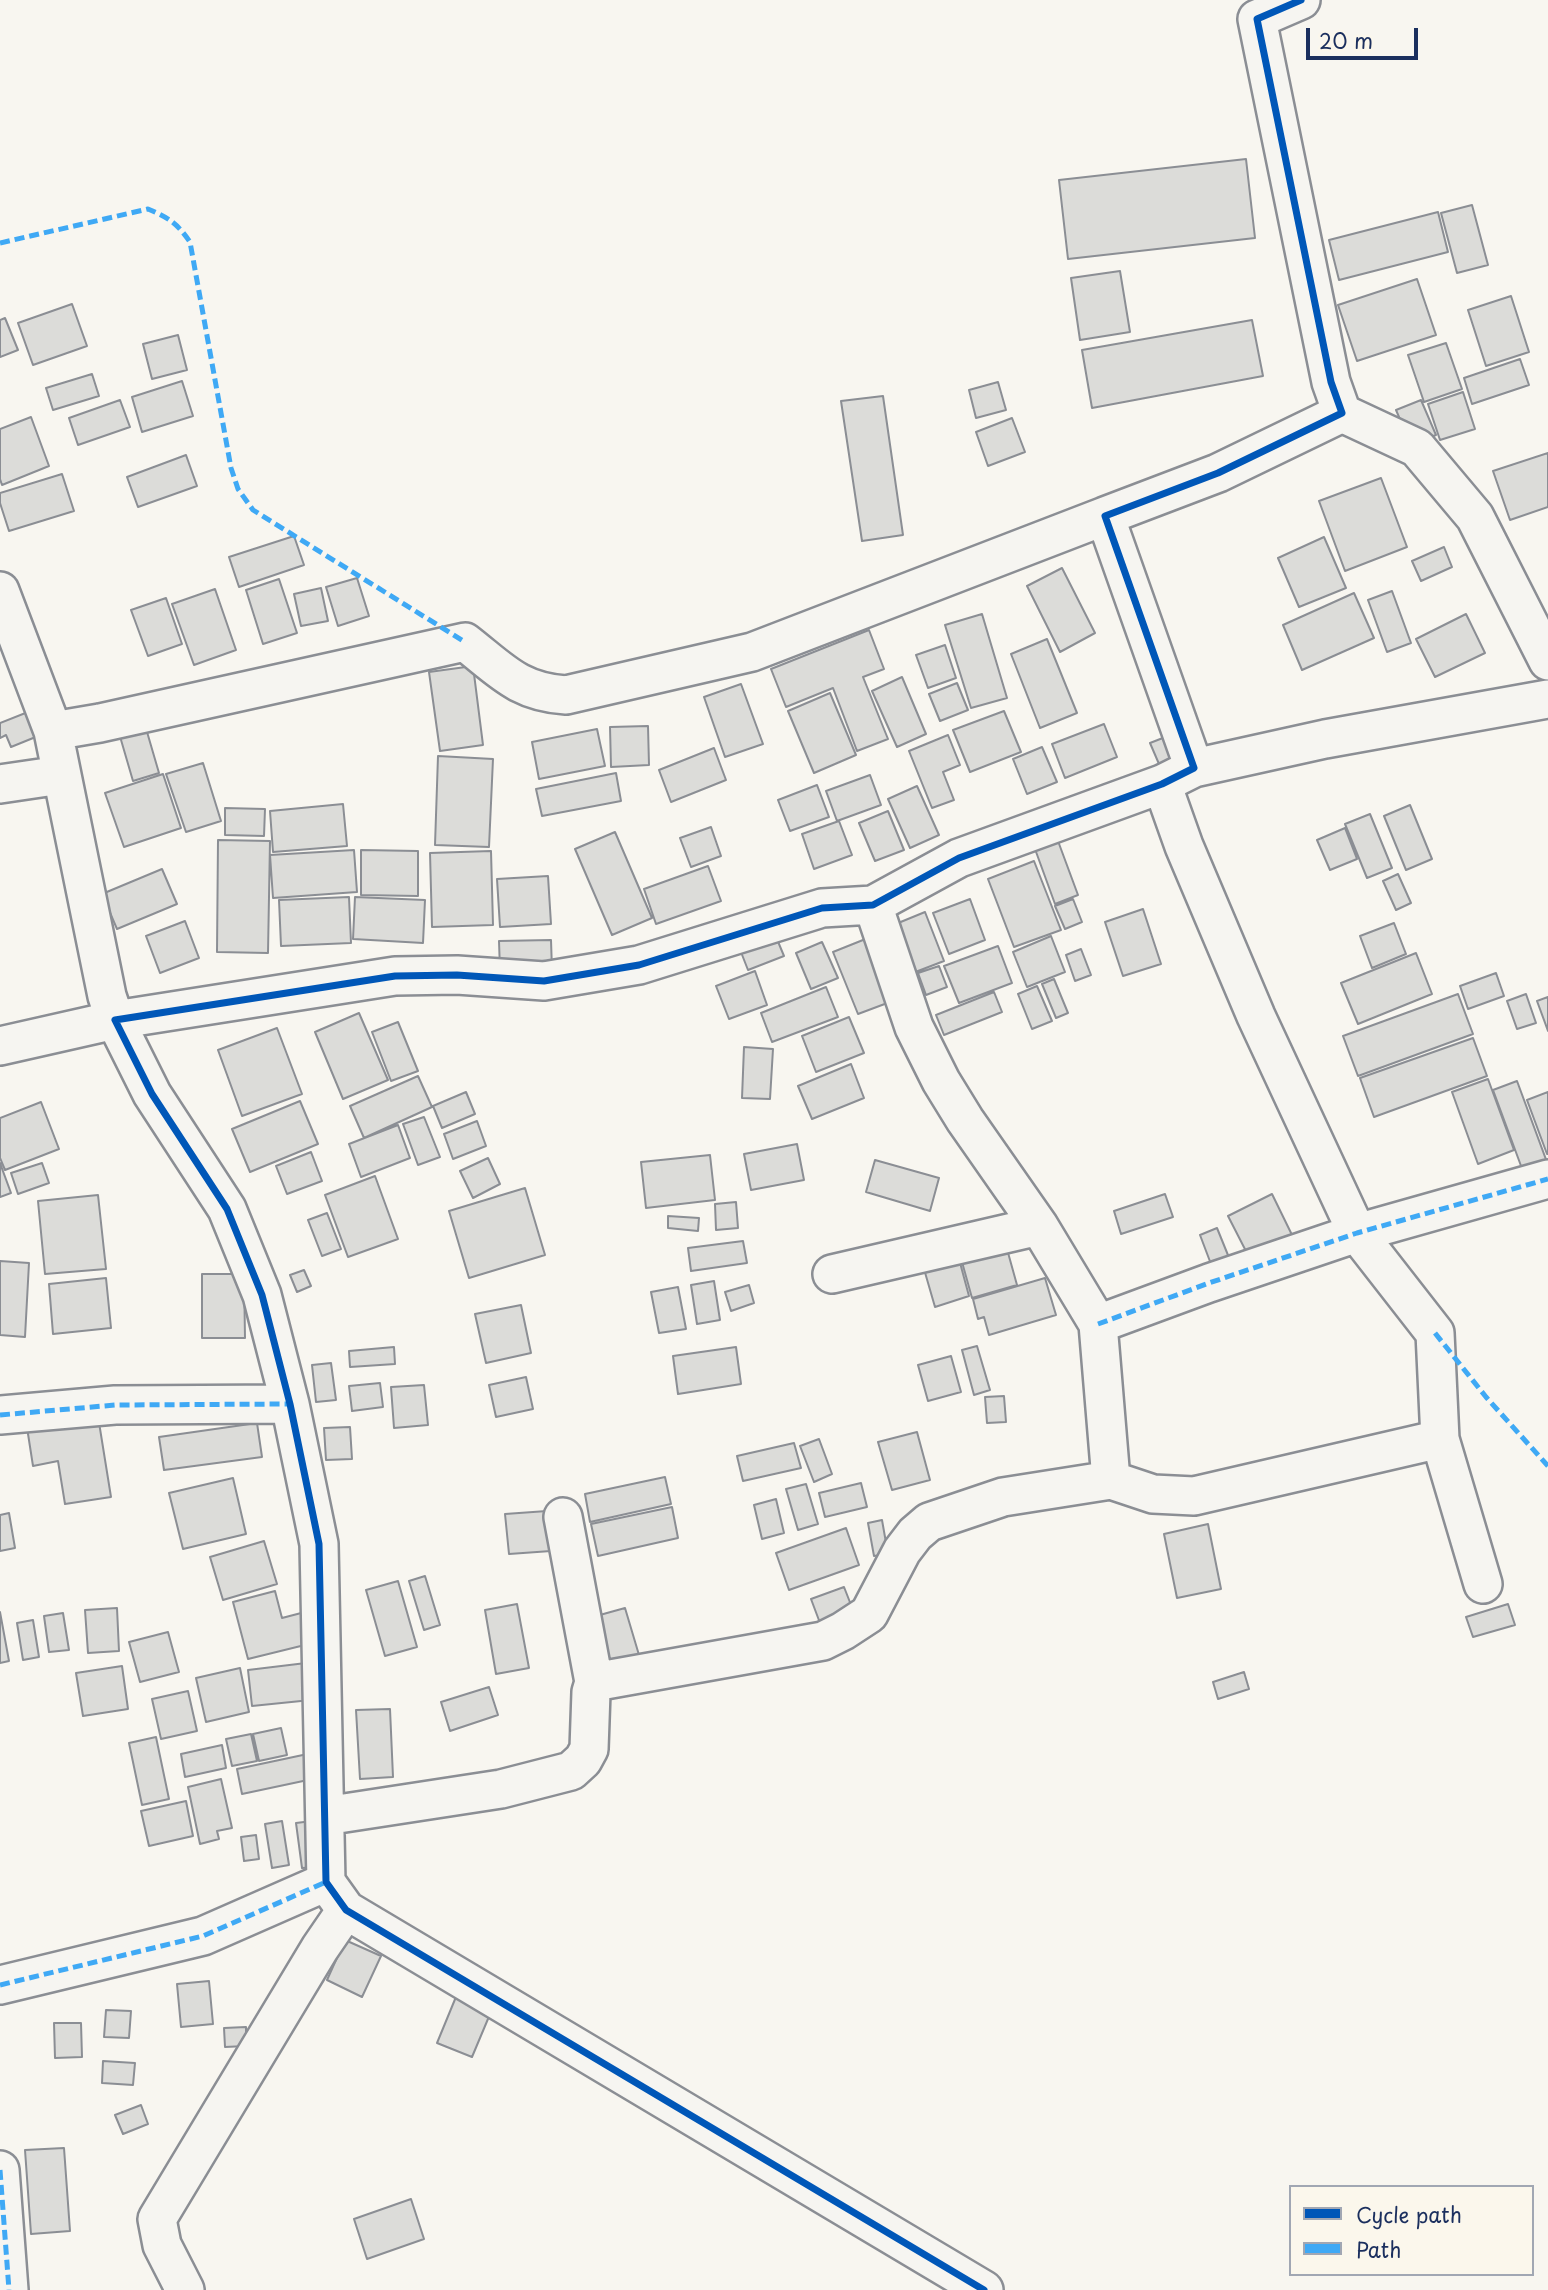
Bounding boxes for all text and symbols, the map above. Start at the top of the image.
scale bar [1310,14,1422,58]
text: 20 m [1319,24,1373,56]
legend [1289,2185,1534,2276]
text: Cycle path [1356,2198,1462,2230]
text: Path [1356,2233,1401,2265]

